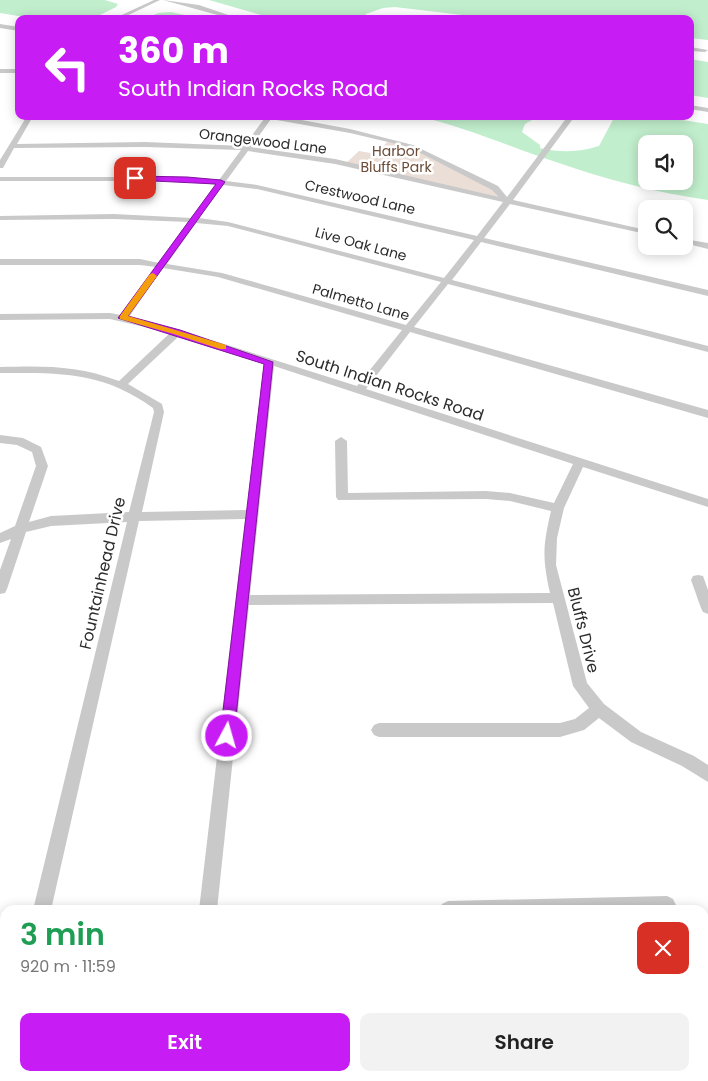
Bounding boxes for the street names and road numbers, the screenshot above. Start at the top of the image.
street label: Orangewood Lane [198,123,328,159]
street label: Crestwood Lane [303,175,418,220]
street label: Live Oak Lane [313,222,409,266]
street label: Palmetto Lane [310,279,412,326]
street label: South Indian Rocks Road [293,344,487,427]
street label: Fountainhead Drive [74,495,131,652]
street label: Bluffs Drive [562,585,605,675]

